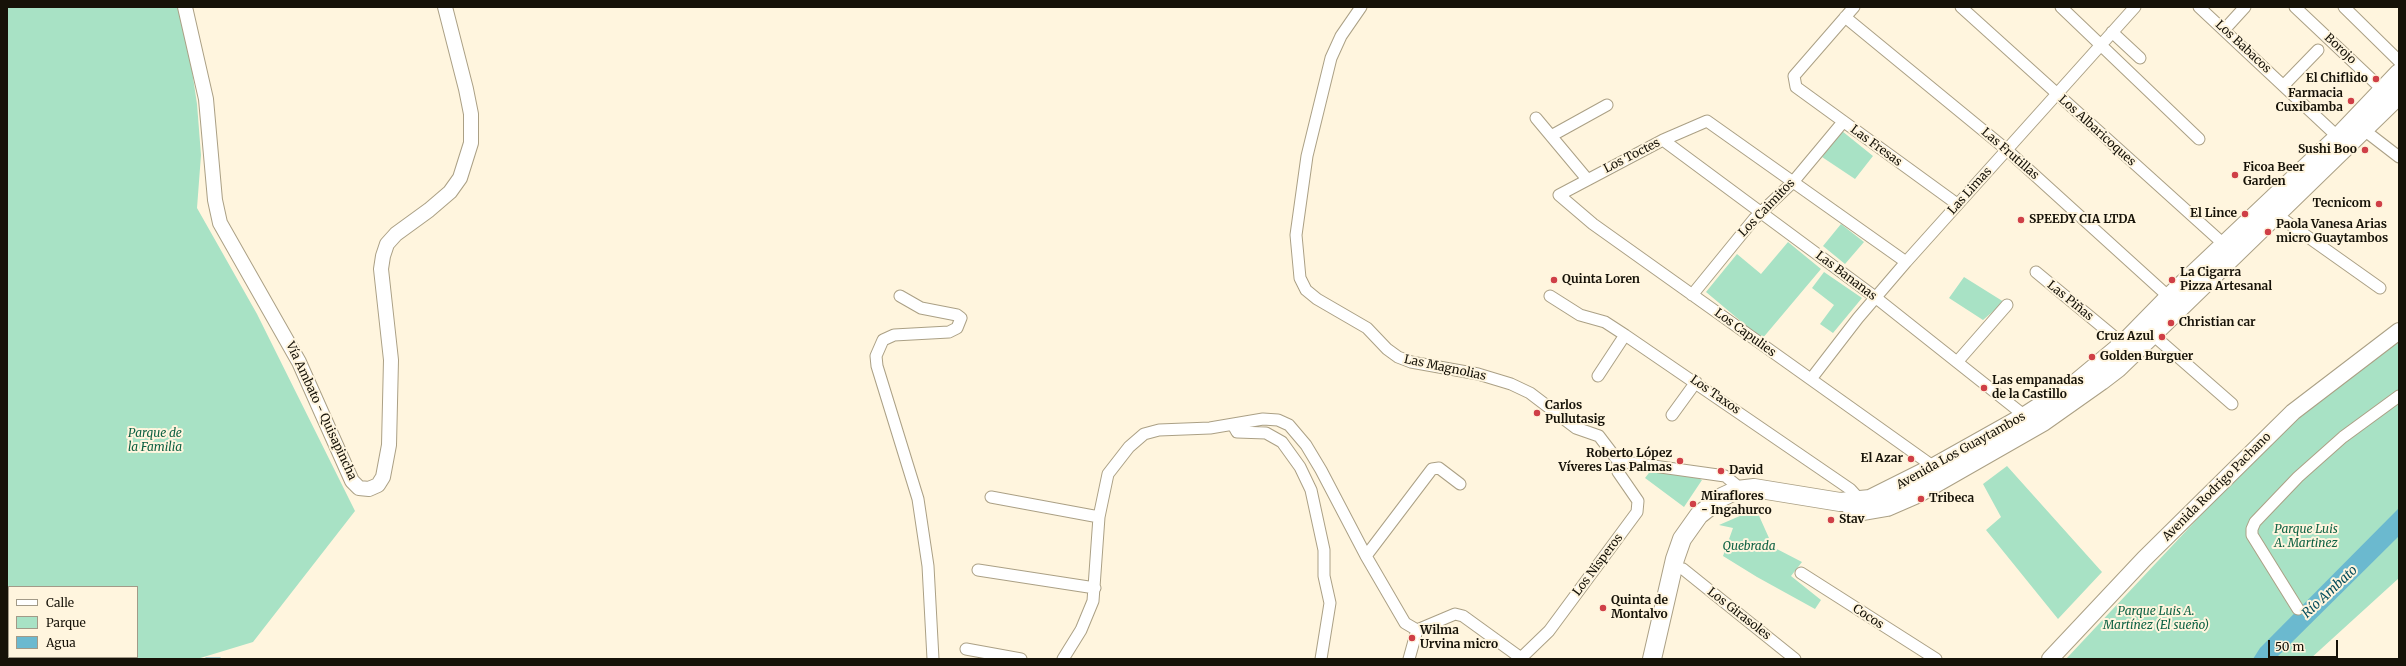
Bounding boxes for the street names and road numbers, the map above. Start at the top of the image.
street label: Los Babacos [2212,18,2274,76]
street label: Borojo [2321,31,2359,67]
street label: Los Albaricoques [2056,93,2138,169]
street label: Las Fresas [1848,123,1904,169]
street label: Las Frutillas [1978,125,2042,183]
street label: Los Toctes [1601,136,1663,176]
street label: Las Limas [1945,164,1995,218]
street label: Los Caimitos [1736,176,1798,240]
street label: Las Bananas [1813,248,1879,304]
street label: Las Piñas [2044,278,2096,324]
street label: Los Capulies [1712,306,1778,360]
street label: Vía Ambato - Quisapincha [283,340,359,482]
street label: Las Magnolias [1403,352,1487,384]
street label: Los Taxos [1687,373,1743,417]
street label: Avenida Los Guaytambos [1894,410,2028,492]
street label: Avenida Rodrigo Pachano [2160,430,2274,544]
street label: Los Nisperos [1570,531,1626,599]
street label: Los Girasoles [1705,585,1773,643]
street label: Cocos [1850,602,1886,632]

